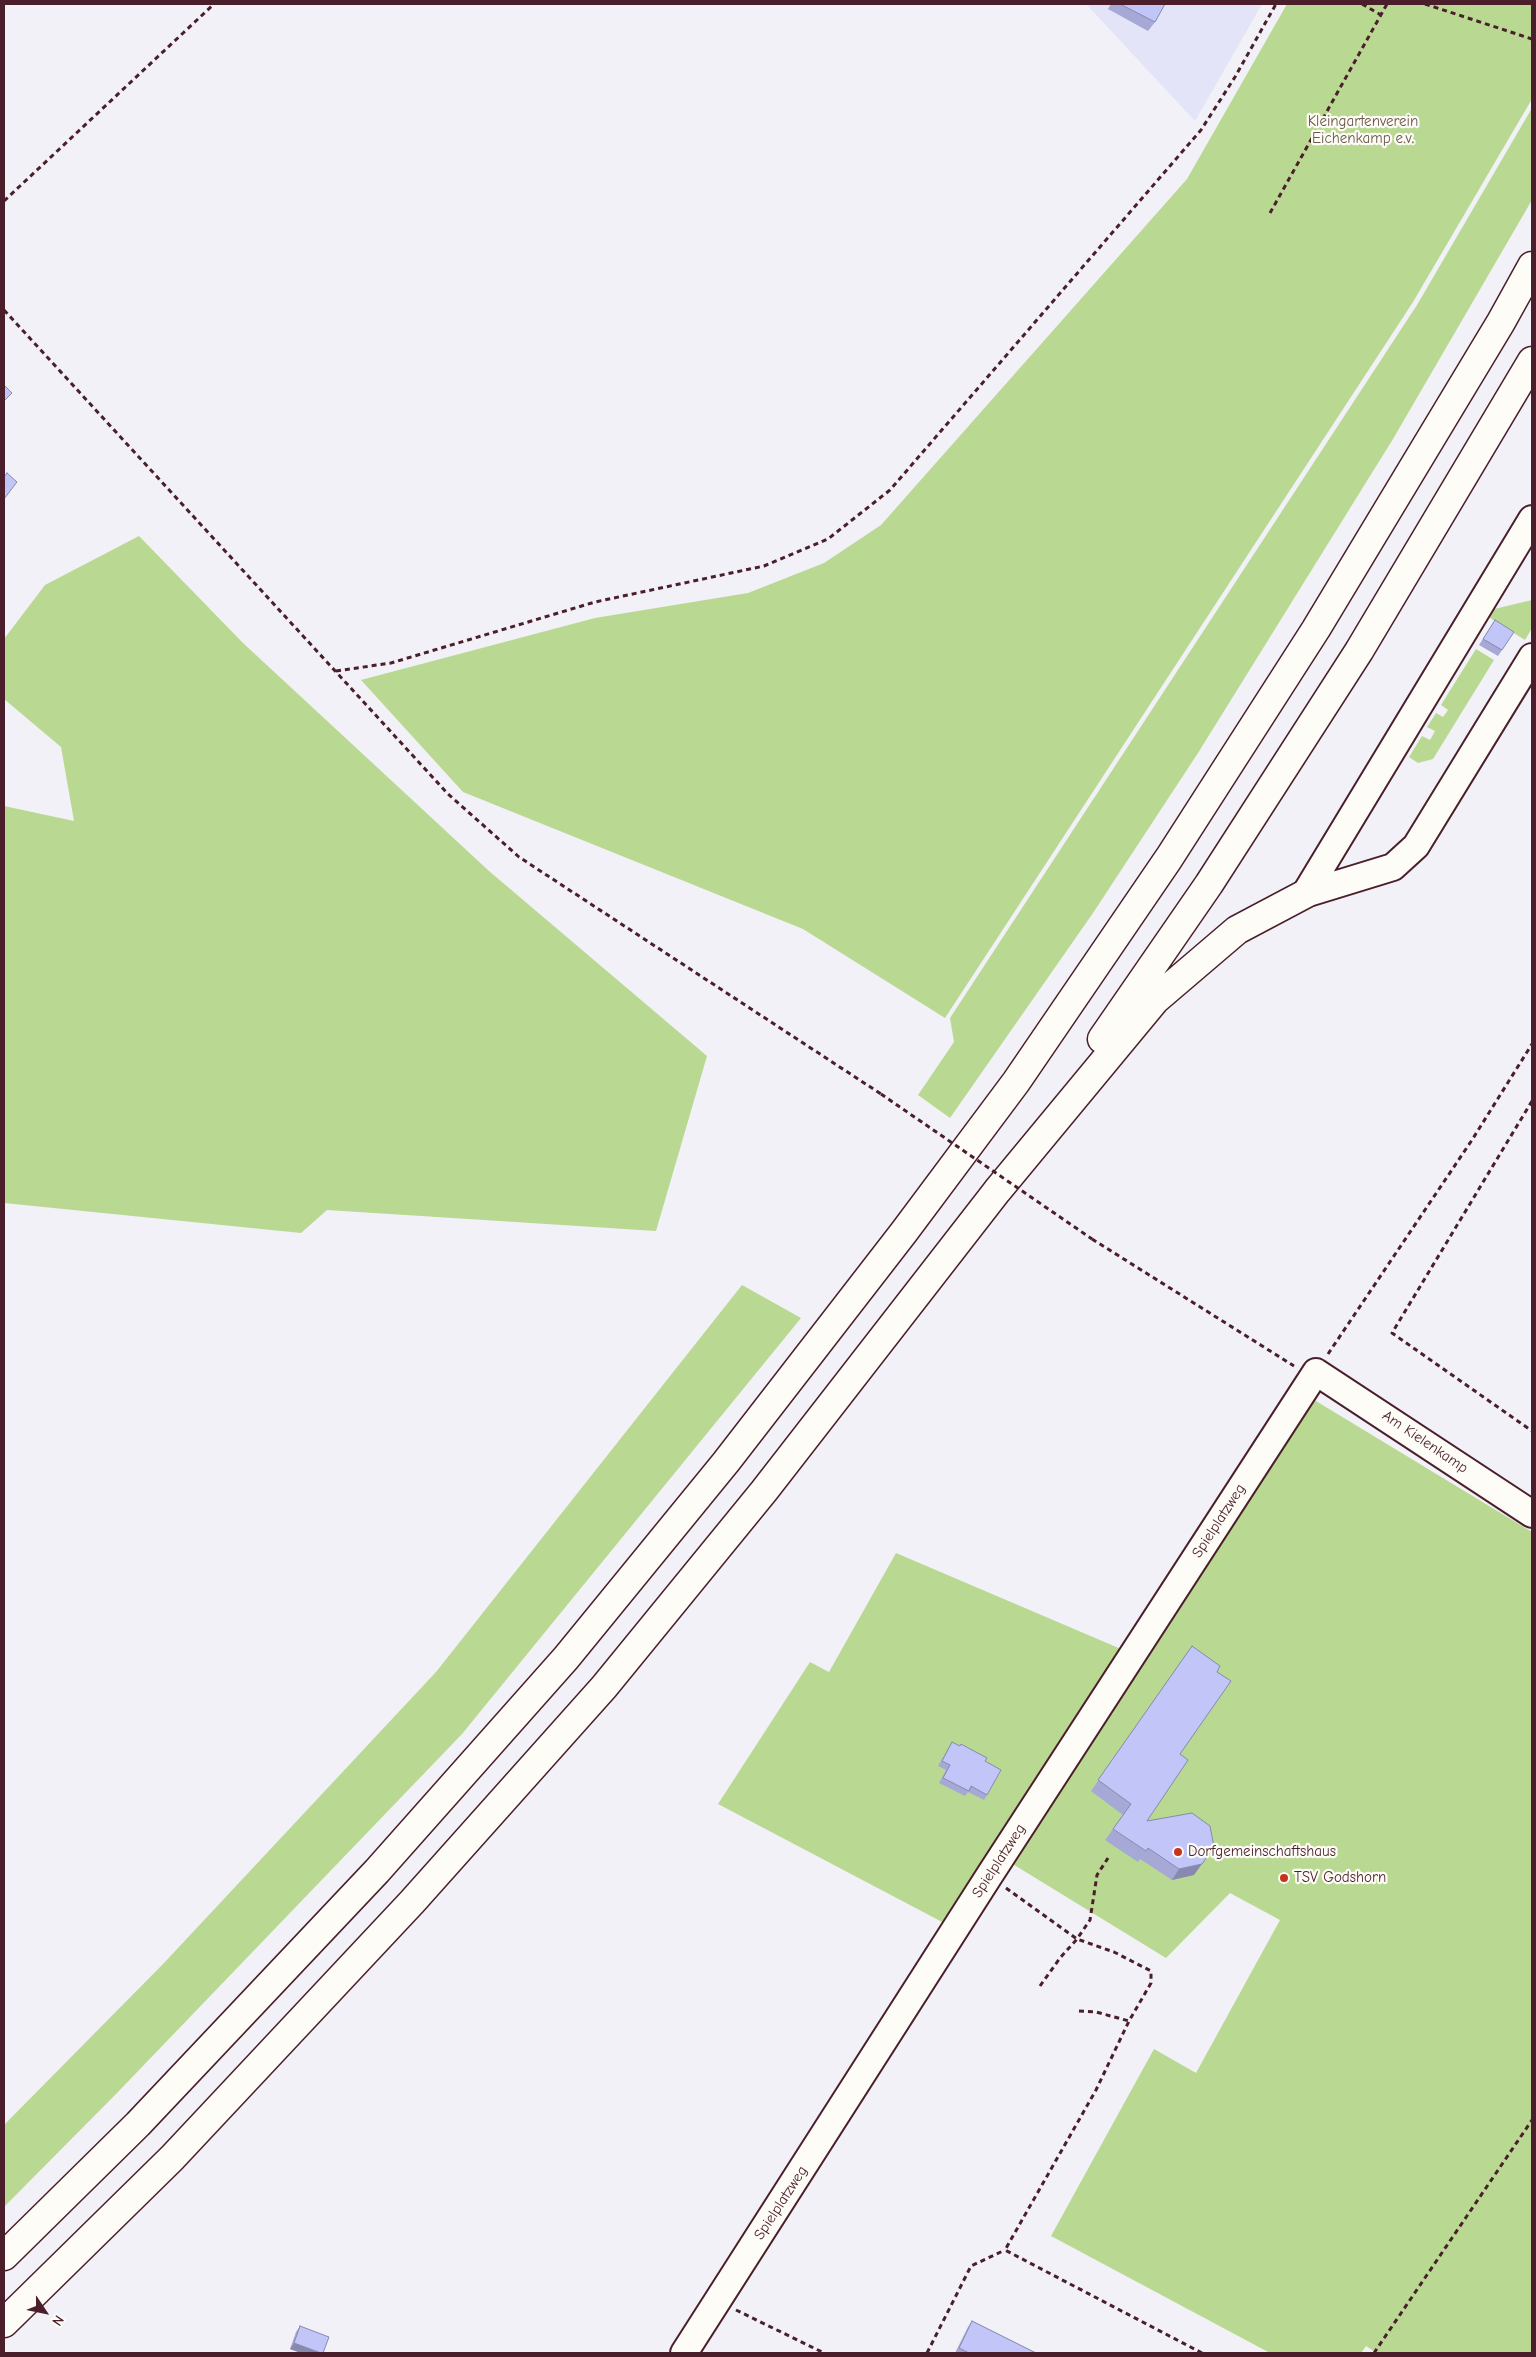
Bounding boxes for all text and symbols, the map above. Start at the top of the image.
park label: Kleingartenverein Eichenkamp e.v. [1308,113,1418,148]
street label: Am Kielenkamp [1379,1407,1471,1477]
street label: Spielplatzweg [1188,1481,1250,1561]
street label: Spielplatzweg [968,1821,1030,1901]
place label: Dorfgemeinschaftshaus [1188,1843,1336,1861]
marker: Dorfgemeinschaftshaus [1172,1846,1184,1858]
place label: TSV Godshorn [1294,1869,1386,1887]
marker: TSV Godshorn [1278,1872,1290,1884]
street label: Spielplatzweg [750,2163,812,2243]
north arrow [20,2287,70,2337]
text: N [48,2312,67,2329]

